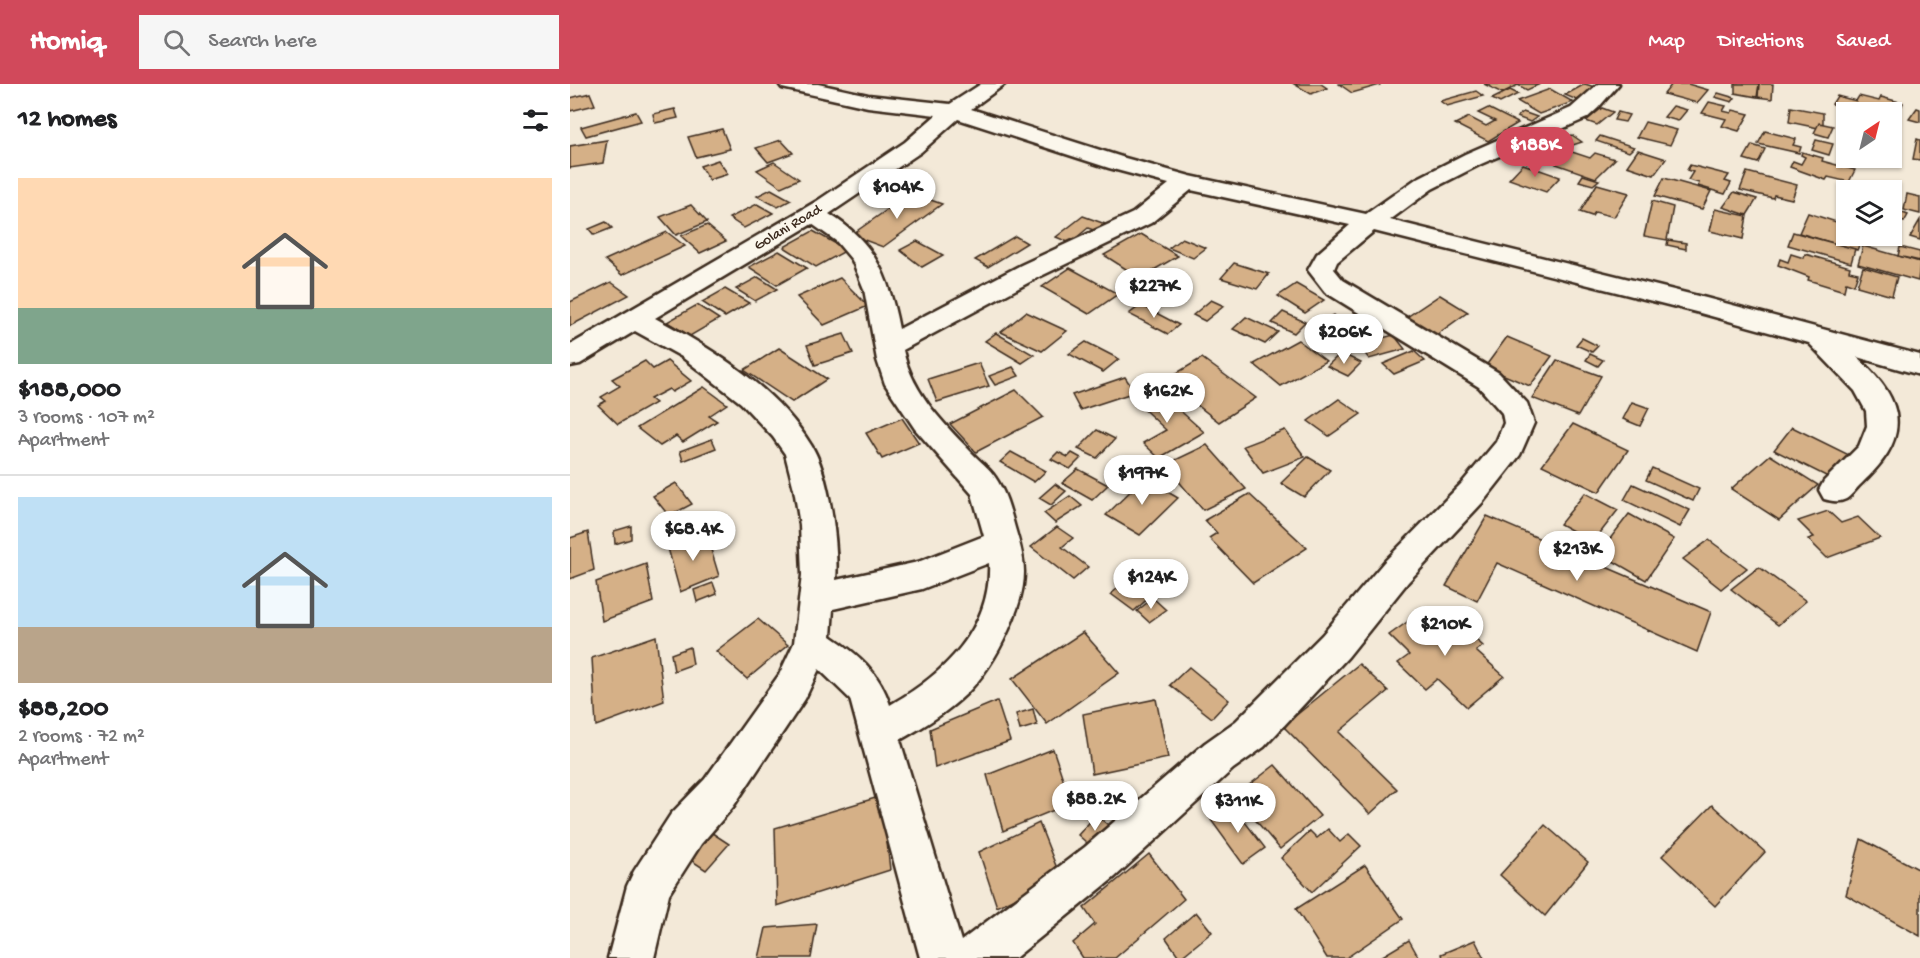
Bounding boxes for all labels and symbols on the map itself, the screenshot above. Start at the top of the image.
north arrow [1836,102,1902,168]
pin: $188K [1493,127,1577,178]
pin: $104K [855,169,939,220]
street label: Golani Road [751,200,826,255]
pin: $227K [1112,268,1196,319]
pin: $206K [1302,314,1386,365]
pin: $162K [1125,373,1209,424]
pin: $197K [1100,455,1184,506]
pin: $68.4K [644,511,742,562]
pin: $213K [1535,531,1619,582]
pin: $124K [1109,559,1193,610]
pin: $210K [1403,606,1487,657]
pin: $88.2K [1046,781,1144,832]
pin: $311K [1196,783,1280,834]

